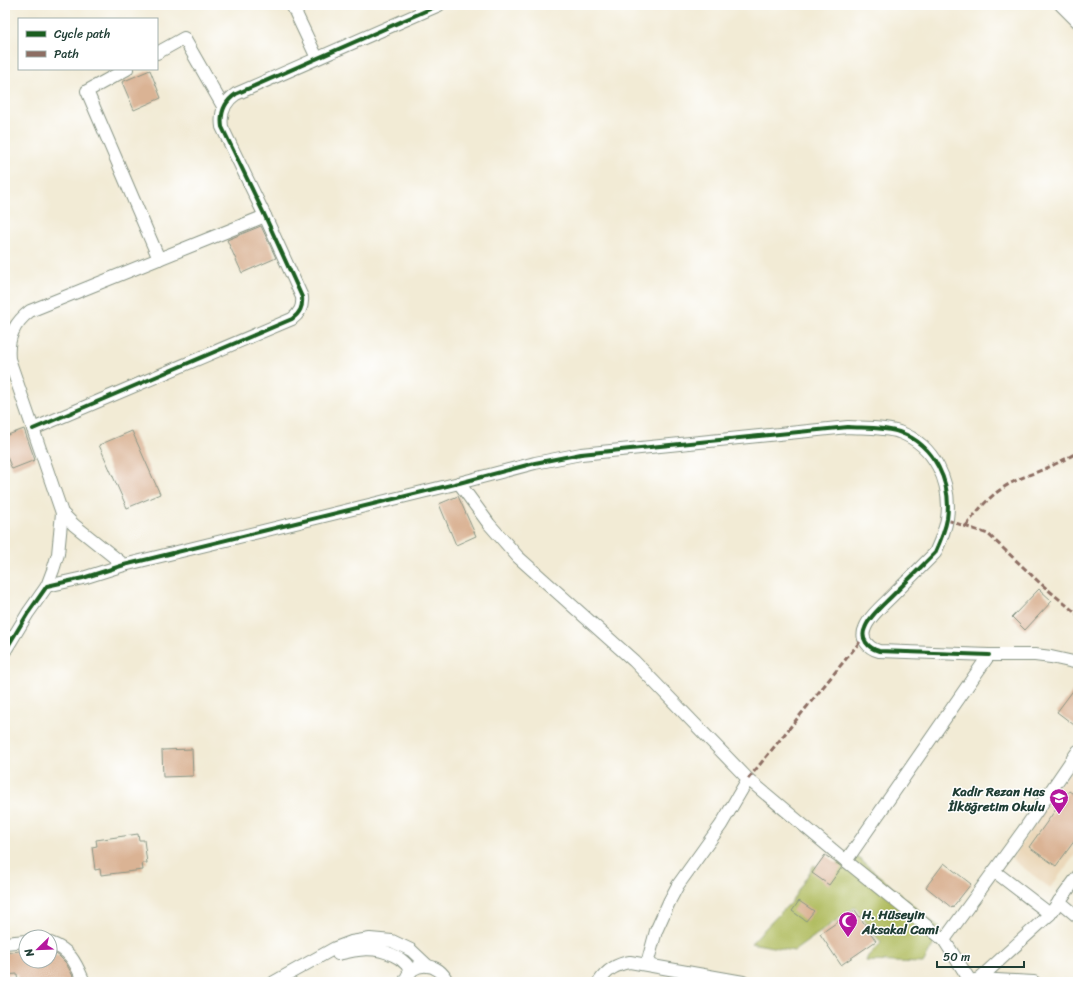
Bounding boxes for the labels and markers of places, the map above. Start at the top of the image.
place label: Kadir Rezan Has İlköğretim Okulu [947,780,1046,818]
school or university icon: Kadir Rezan Has İlköğretim Okulu [1048,787,1070,815]
place label: H. Hüseyin Aksakal Cami [861,903,940,941]
mosque icon: H. Hüseyin Aksakal Cami [837,910,859,938]

